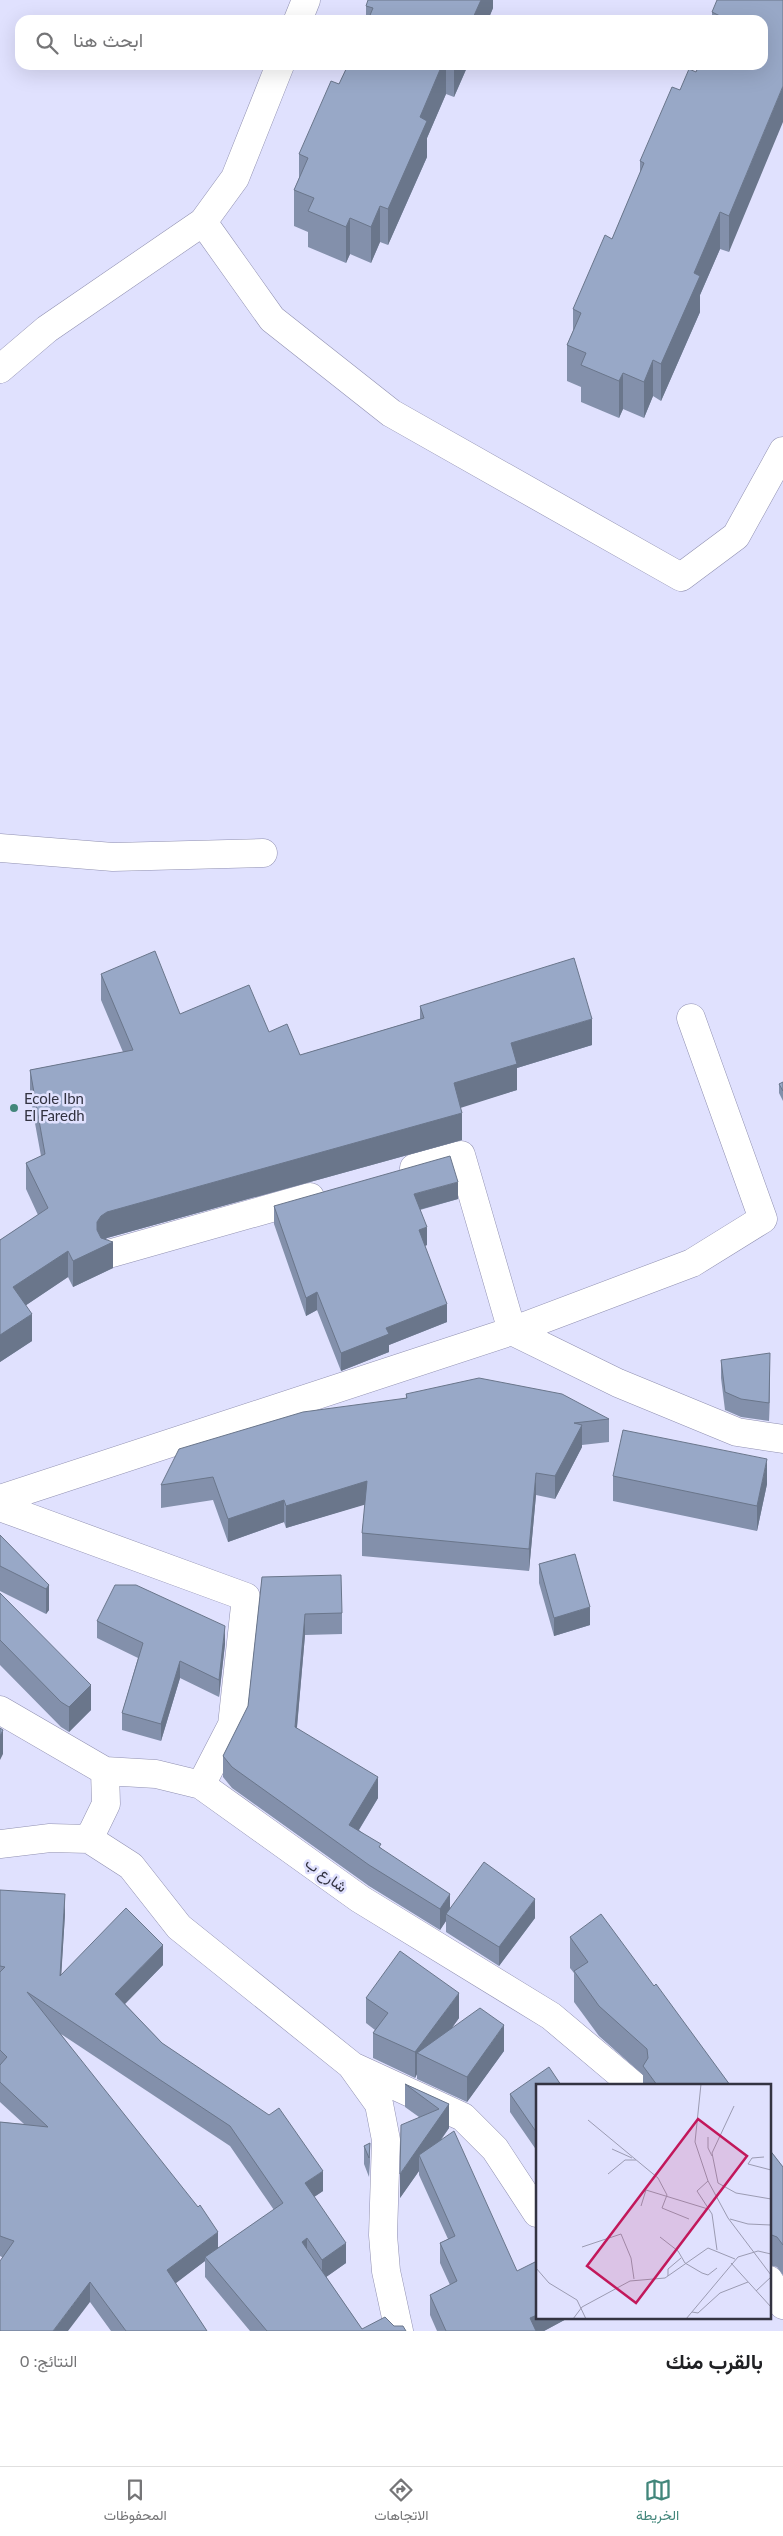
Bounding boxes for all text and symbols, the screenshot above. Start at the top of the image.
search box [15,15,768,70]
text: ابحث هنا [73,28,143,51]
icon: search [33,29,61,57]
place label: Ecole Ibn El Faredh [24,1089,85,1124]
marker: Ecole Ibn El Faredh [8,1102,20,1114]
street label: شارع ب [300,1853,351,1898]
inset map [536,2084,770,2318]
text: بالقرب منك [666,2348,763,2373]
text: النتائج: 0 [20,2351,77,2370]
tab: المحفوظات [104,2476,167,2528]
tab: الاتجاهات [374,2476,429,2528]
tab: الخريطة [636,2476,679,2528]

